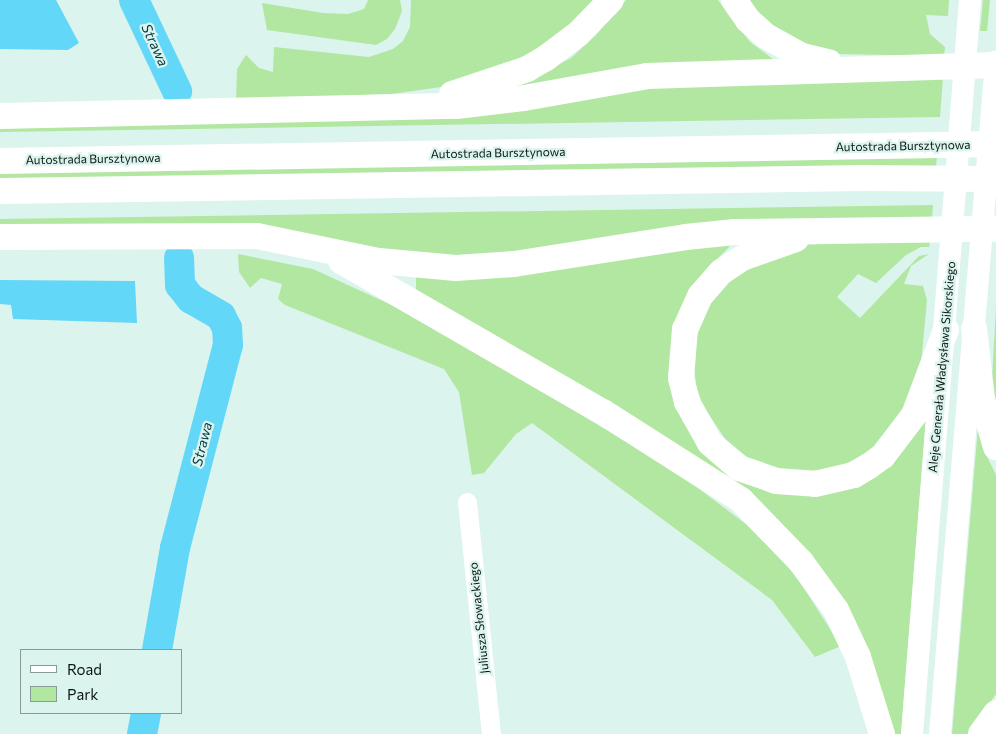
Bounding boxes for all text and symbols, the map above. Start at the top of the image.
water label: Strawa [138,21,172,69]
street label: Autostrada Bursztynowa [836,138,970,154]
street label: Autostrada Bursztynowa [431,145,565,161]
street label: Autostrada Bursztynowa [26,151,160,167]
street label: Aleje Generała Władysława Sikorskiego [926,261,958,473]
water label: Strawa [188,420,216,468]
street label: Juliusza Słowackiego [466,562,492,674]
legend [20,649,182,714]
text: Road [67,660,102,678]
text: Park [67,685,98,703]

